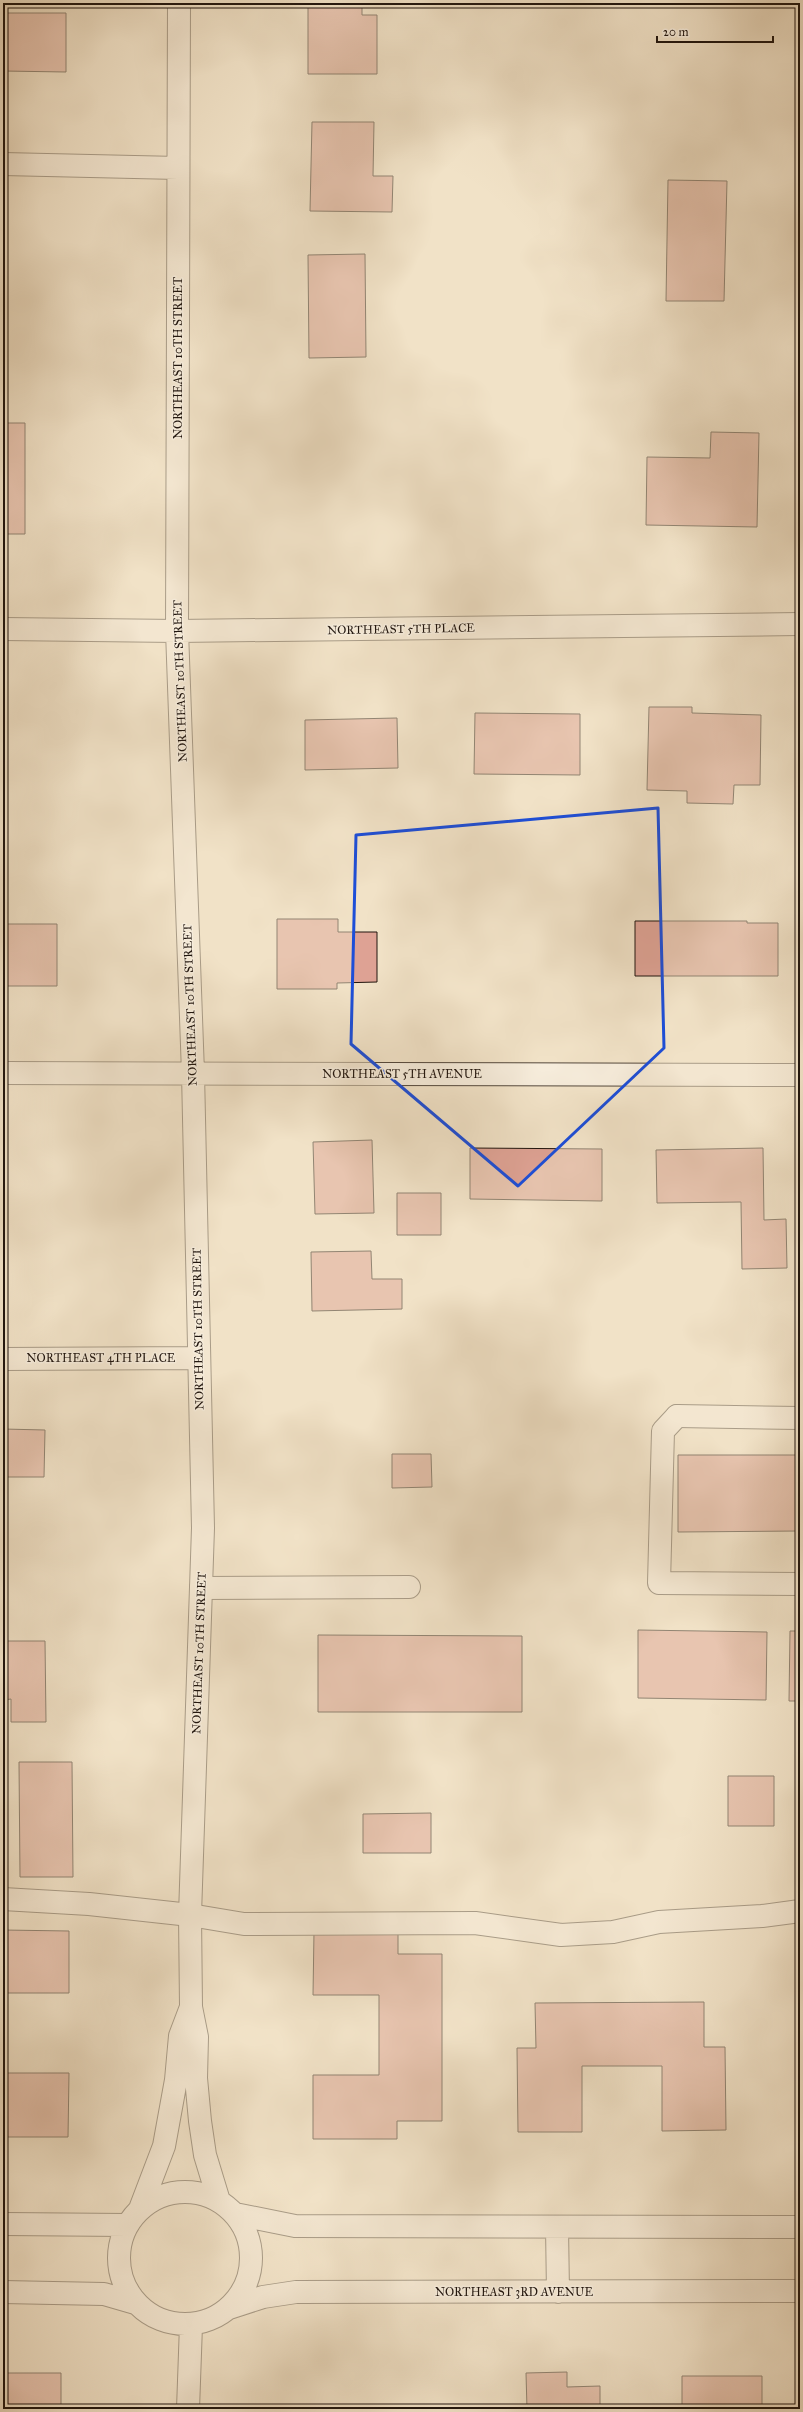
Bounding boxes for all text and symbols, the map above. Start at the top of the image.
scale bar [657,18,773,44]
text: 20 m [663,25,689,39]
street label: NORTHEAST 10TH STREET [171,277,185,439]
street label: NORTHEAST 10TH STREET [170,600,190,762]
street label: NORTHEAST 5TH PLACE [327,621,475,637]
street label: NORTHEAST 10TH STREET [180,924,200,1086]
street label: NORTHEAST 5TH AVENUE [322,1067,482,1081]
street label: NORTHEAST 10TH STREET [190,1248,206,1410]
street label: NORTHEAST 4TH PLACE [27,1351,176,1365]
street label: NORTHEAST 10TH STREET [189,1572,209,1734]
street label: NORTHEAST 3RD AVENUE [435,2285,593,2299]

